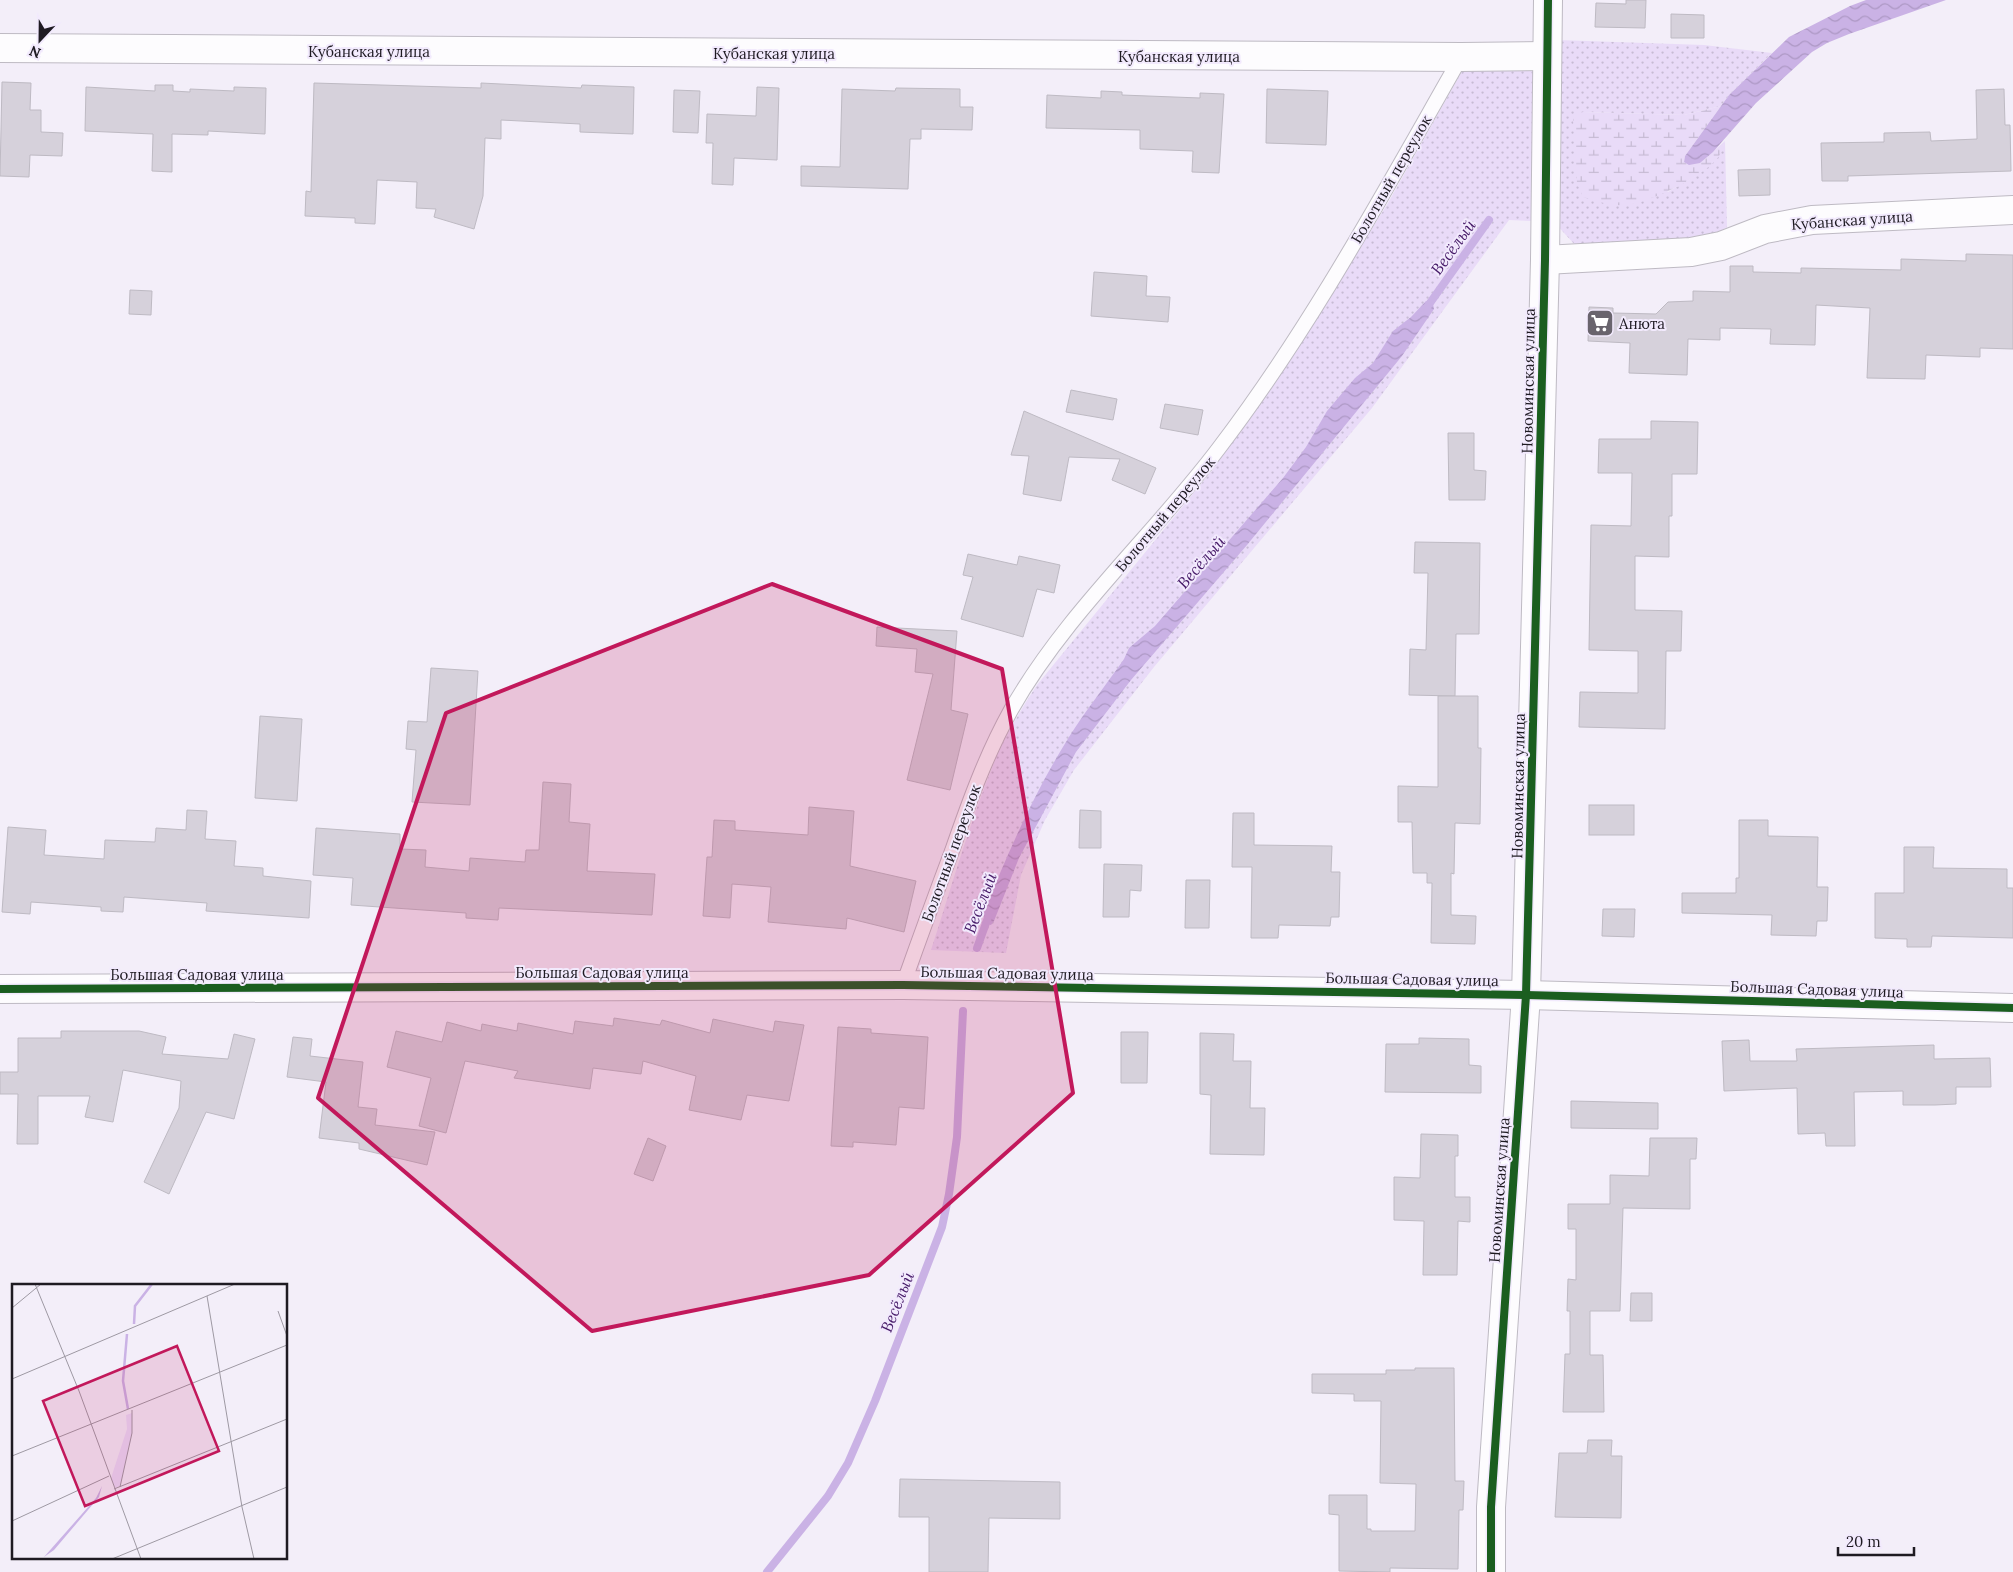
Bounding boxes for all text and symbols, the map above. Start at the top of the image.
north arrow [15,15,65,65]
text: N [27,42,44,62]
street label: Кубанская улица [308,42,430,61]
street label: Кубанская улица [713,44,835,63]
street label: Кубанская улица [1118,47,1240,66]
street label: Болотный переулок [1347,111,1435,247]
street label: Кубанская улица [1790,206,1914,234]
water label: Весёлый [1426,215,1480,278]
street label: Новоминская улица [1517,308,1539,454]
supermarket icon: Анюта [1585,308,1615,338]
place label: Анюта [1618,314,1665,333]
street label: Болотный переулок [1111,452,1219,576]
water label: Весёлый [1173,531,1230,592]
street label: Новоминская улица [1507,713,1529,859]
street label: Болотный переулок [917,782,985,924]
water label: Весёлый [959,870,1001,936]
street label: Большая Садовая улица [920,962,1094,984]
street label: Большая Садовая улица [515,963,689,982]
street label: Большая Садовая улица [110,965,284,984]
street label: Большая Садовая улица [1325,968,1499,990]
street label: Большая Садовая улица [1730,976,1904,1002]
street label: Новоминская улица [1484,1116,1514,1263]
water label: Весёлый [876,1269,918,1335]
inset map [12,1284,288,1560]
scale bar [1838,1524,1914,1556]
text: 20 m [1846,1532,1881,1551]

